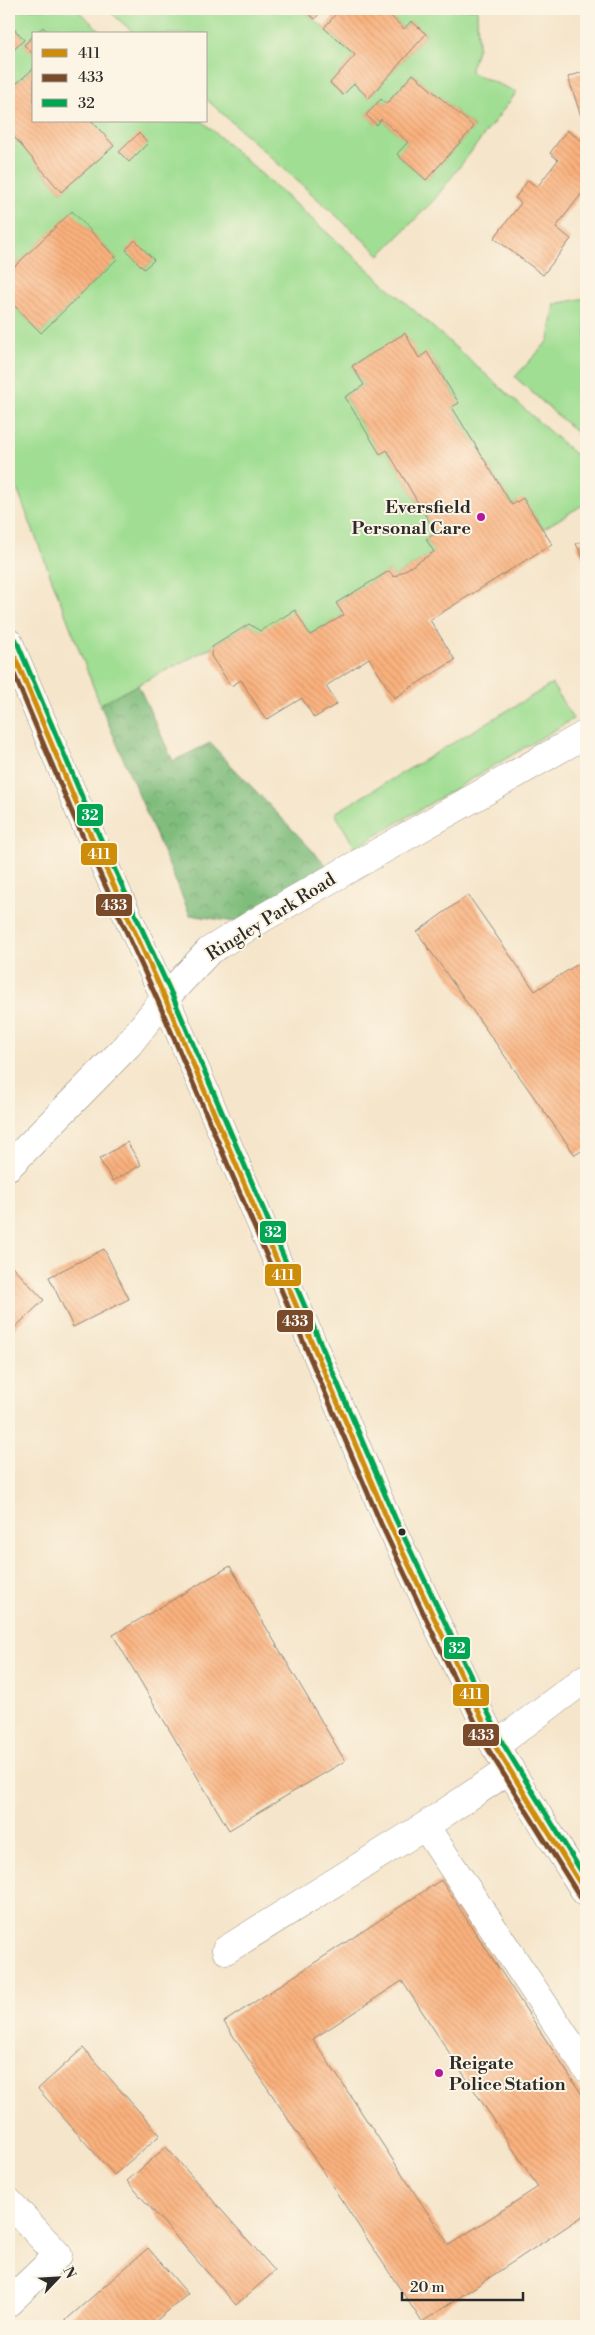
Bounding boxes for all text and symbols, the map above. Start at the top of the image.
legend [32,32,208,122]
text: 411 [78,44,101,63]
text: 433 [78,68,104,87]
text: 32 [78,94,95,113]
place label: Eversfield Personal Care [352,496,471,540]
marker: Eversfield Personal Care [475,511,487,523]
line badge: 32 [76,803,104,827]
text: 32 [81,807,99,825]
line badge: 411 [80,842,118,866]
text: 411 [87,846,111,864]
street label: Ringley Park Road [202,868,341,966]
line badge: 433 [95,893,133,917]
text: 433 [101,897,127,915]
line badge: 32 [259,1220,287,1244]
text: 32 [264,1224,282,1242]
line badge: 411 [264,1263,302,1287]
text: 411 [271,1267,295,1285]
line badge: 433 [276,1309,314,1333]
text: 433 [282,1313,308,1331]
unlabelled marker [397,1527,407,1537]
line badge: 32 [443,1636,471,1660]
text: 32 [448,1640,466,1658]
line badge: 411 [452,1683,490,1707]
text: 411 [459,1686,483,1704]
line badge: 433 [462,1723,500,1747]
text: 433 [468,1727,494,1745]
place label: Reigate Police Station [449,2052,566,2096]
marker: Reigate Police Station [433,2067,445,2079]
north arrow [32,2252,82,2302]
text: N [58,2264,79,2282]
scale bar [402,2270,524,2302]
text: 20 m [410,2278,445,2297]

